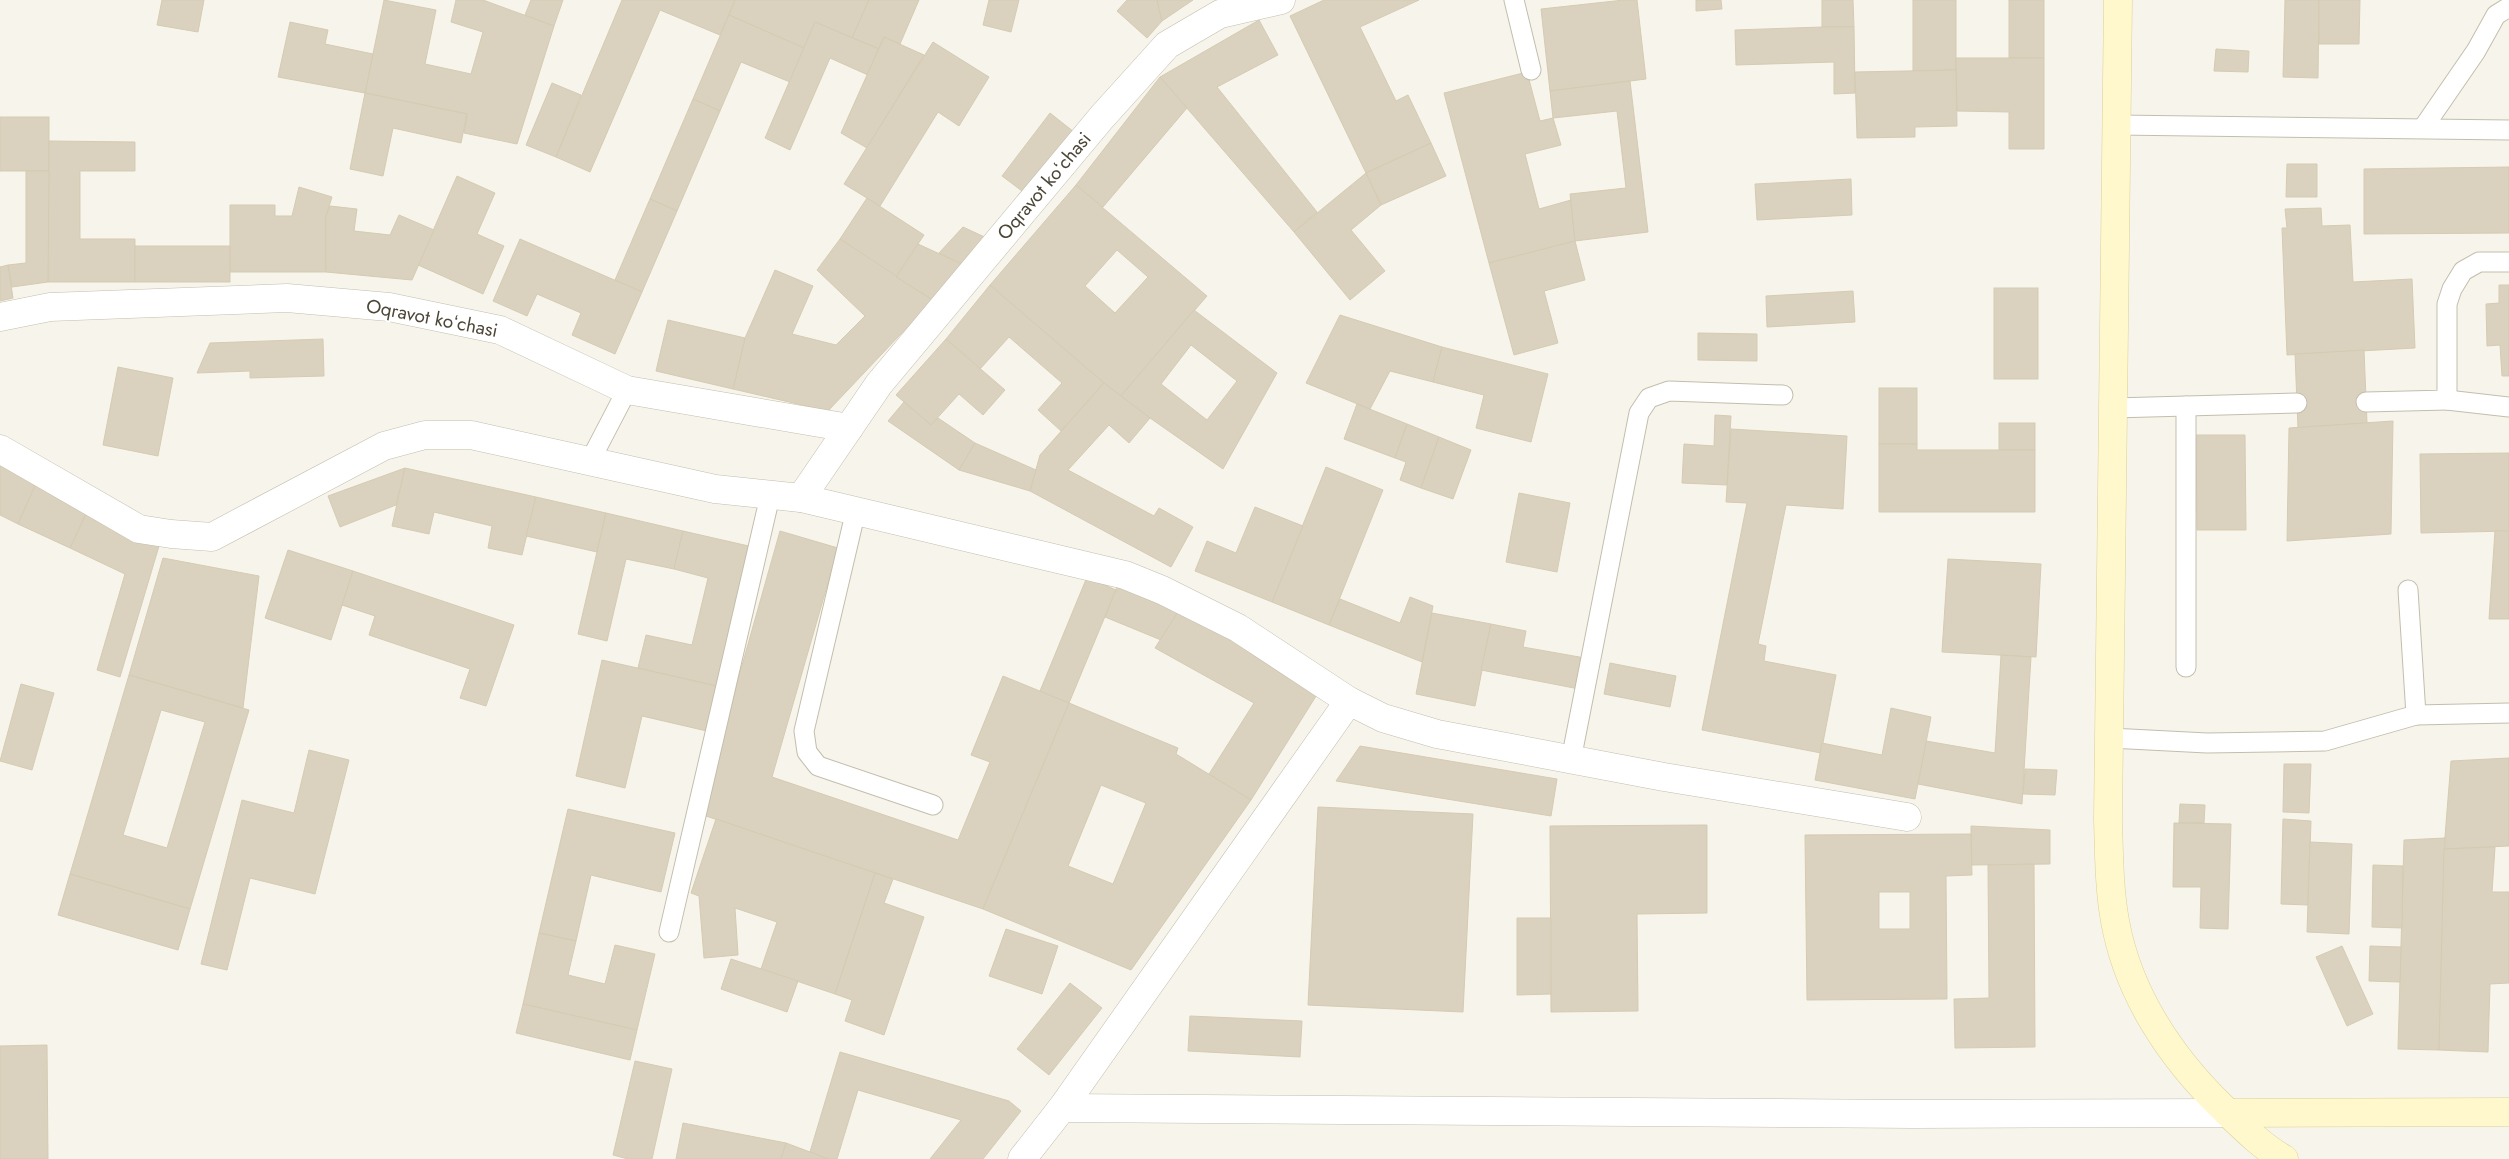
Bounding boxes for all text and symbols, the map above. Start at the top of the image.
street label: Oqravot koʻchasi [991,126,1097,246]
street label: Oqravot koʻchasi [364,292,500,344]

